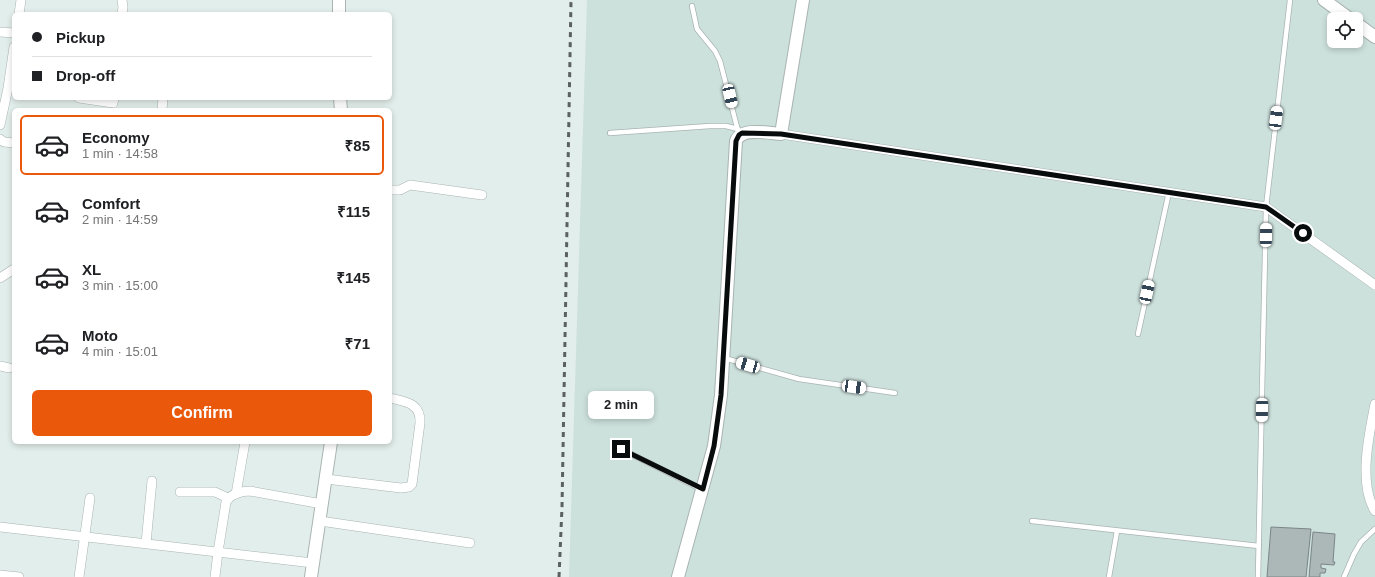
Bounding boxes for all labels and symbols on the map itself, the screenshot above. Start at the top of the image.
car [721,83,739,109]
car [1269,105,1283,131]
car [1260,223,1272,247]
route start [1294,224,1312,242]
car [1139,279,1155,305]
car [735,356,761,374]
car [841,379,867,395]
callout: 2 min [588,391,654,419]
car [1256,398,1268,422]
route end [612,440,630,458]

